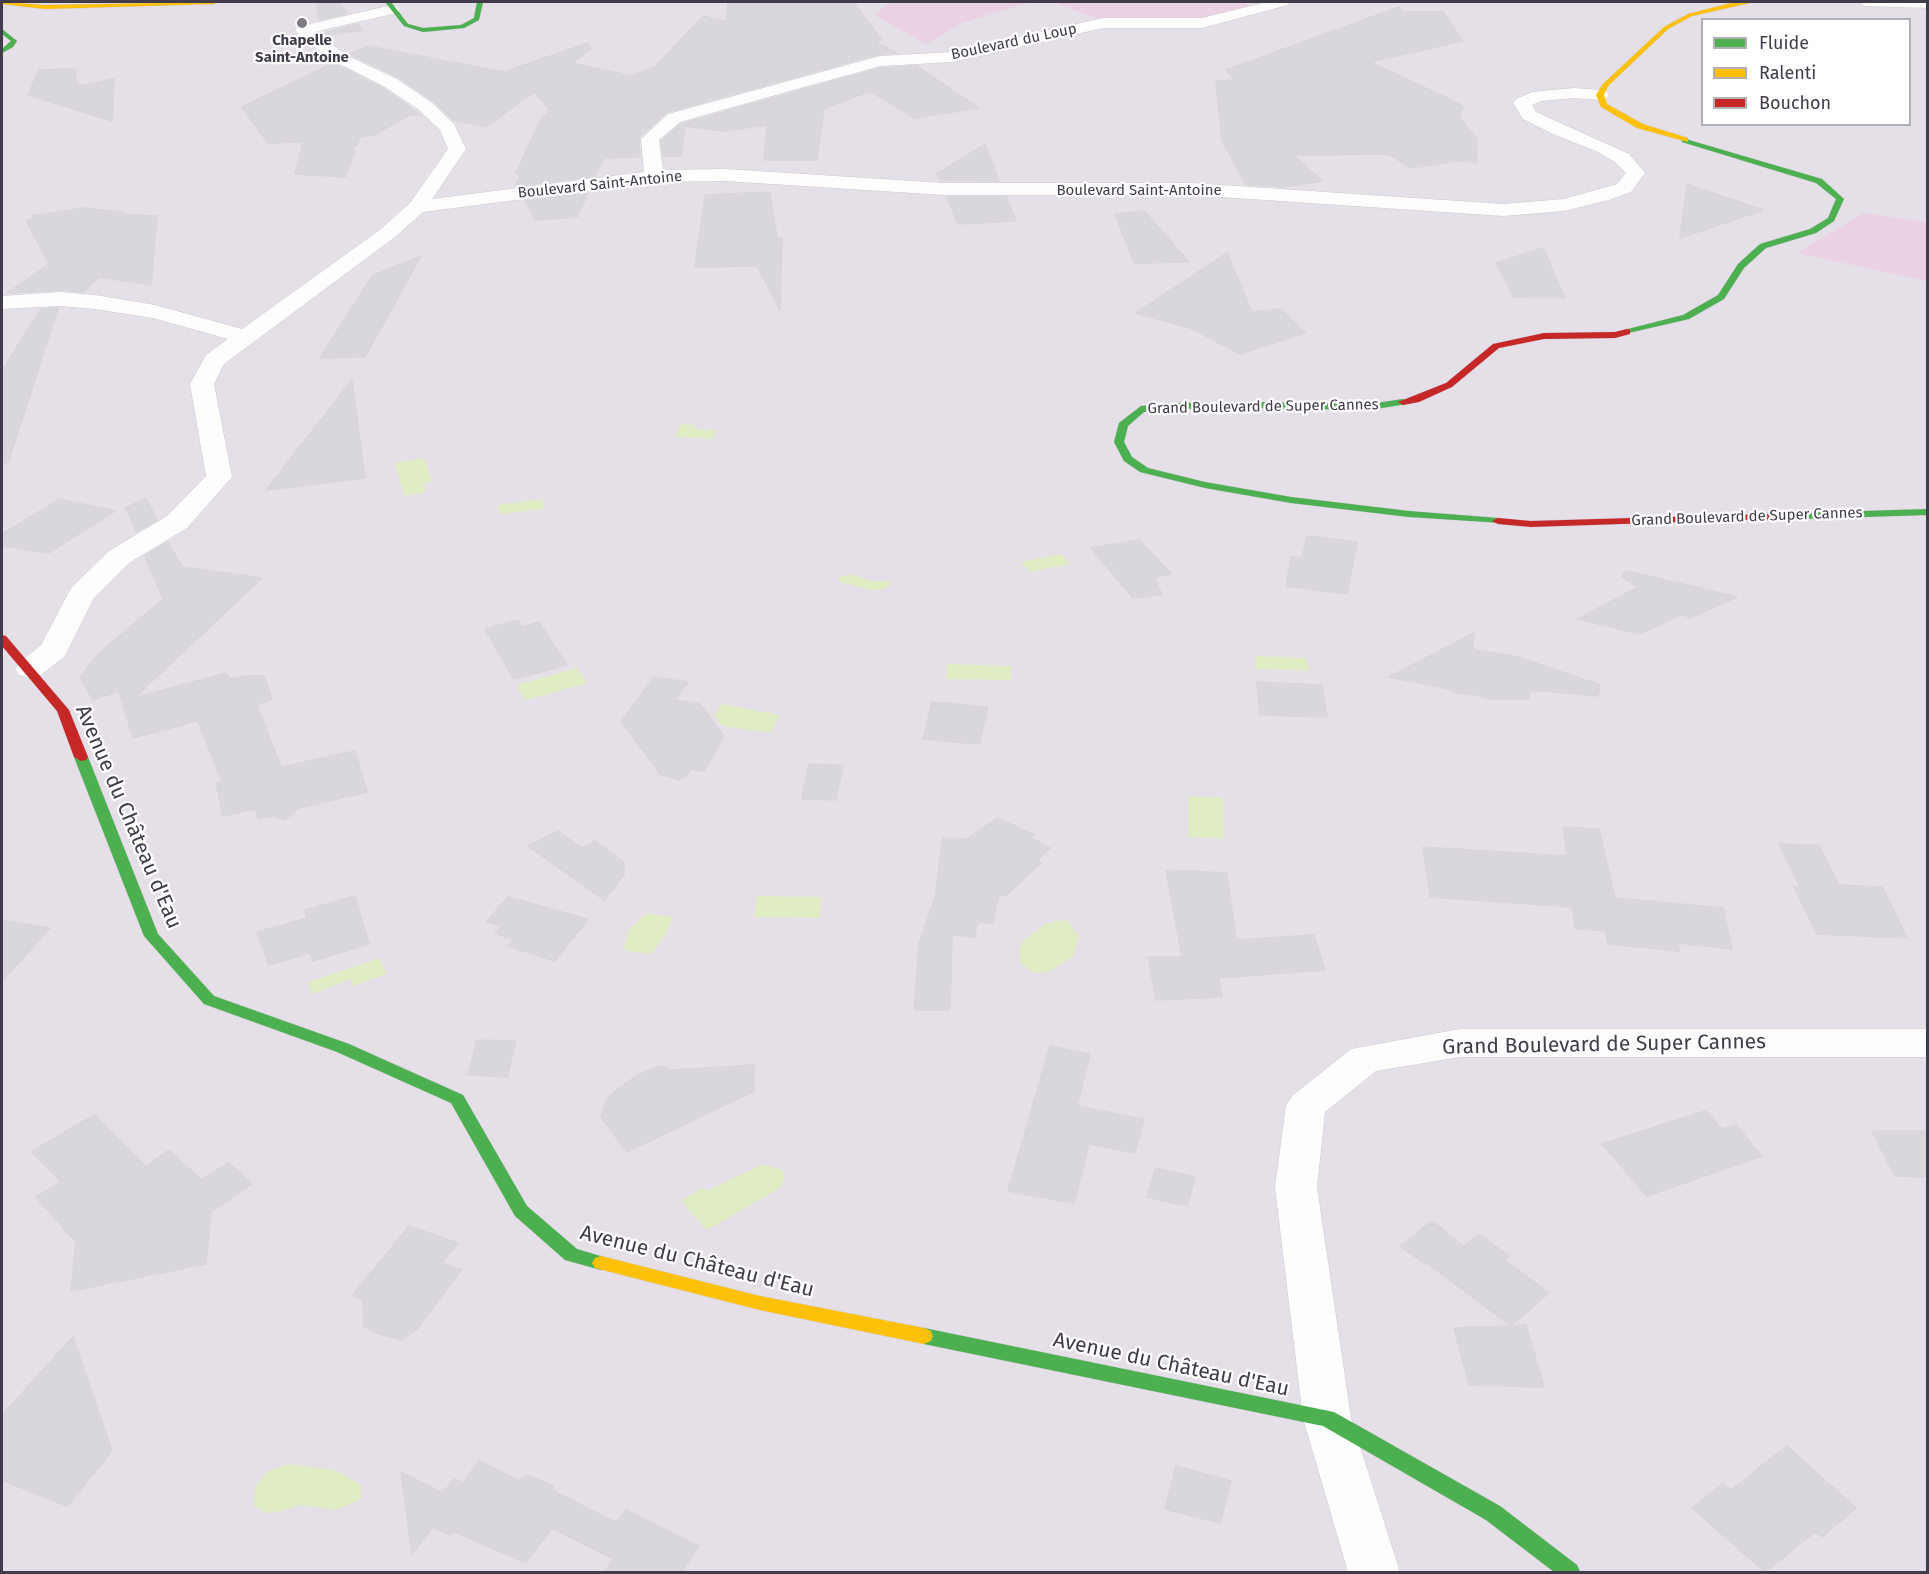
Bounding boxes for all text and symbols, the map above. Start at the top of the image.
marker: Chapelle Saint-Antoine [295,16,309,30]
legend [1701,18,1911,126]
street label: Boulevard du Loup [950,20,1078,64]
place label: Chapelle Saint-Antoine [255,32,349,67]
text: Fluide [1759,32,1809,54]
text: Ralenti [1759,62,1816,84]
text: Bouchon [1759,92,1831,114]
street label: Boulevard Saint-Antoine [517,167,683,203]
street label: Boulevard Saint-Antoine [1056,182,1222,200]
street label: Grand Boulevard de Super Cannes [1147,396,1379,418]
street label: Grand Boulevard de Super Cannes [1631,504,1863,530]
street label: Avenue du Château d'Eau [69,701,187,933]
street label: Grand Boulevard de Super Cannes [1442,1030,1766,1060]
street label: Avenue du Château d'Eau [577,1221,817,1303]
street label: Avenue du Château d'Eau [1051,1328,1291,1402]

